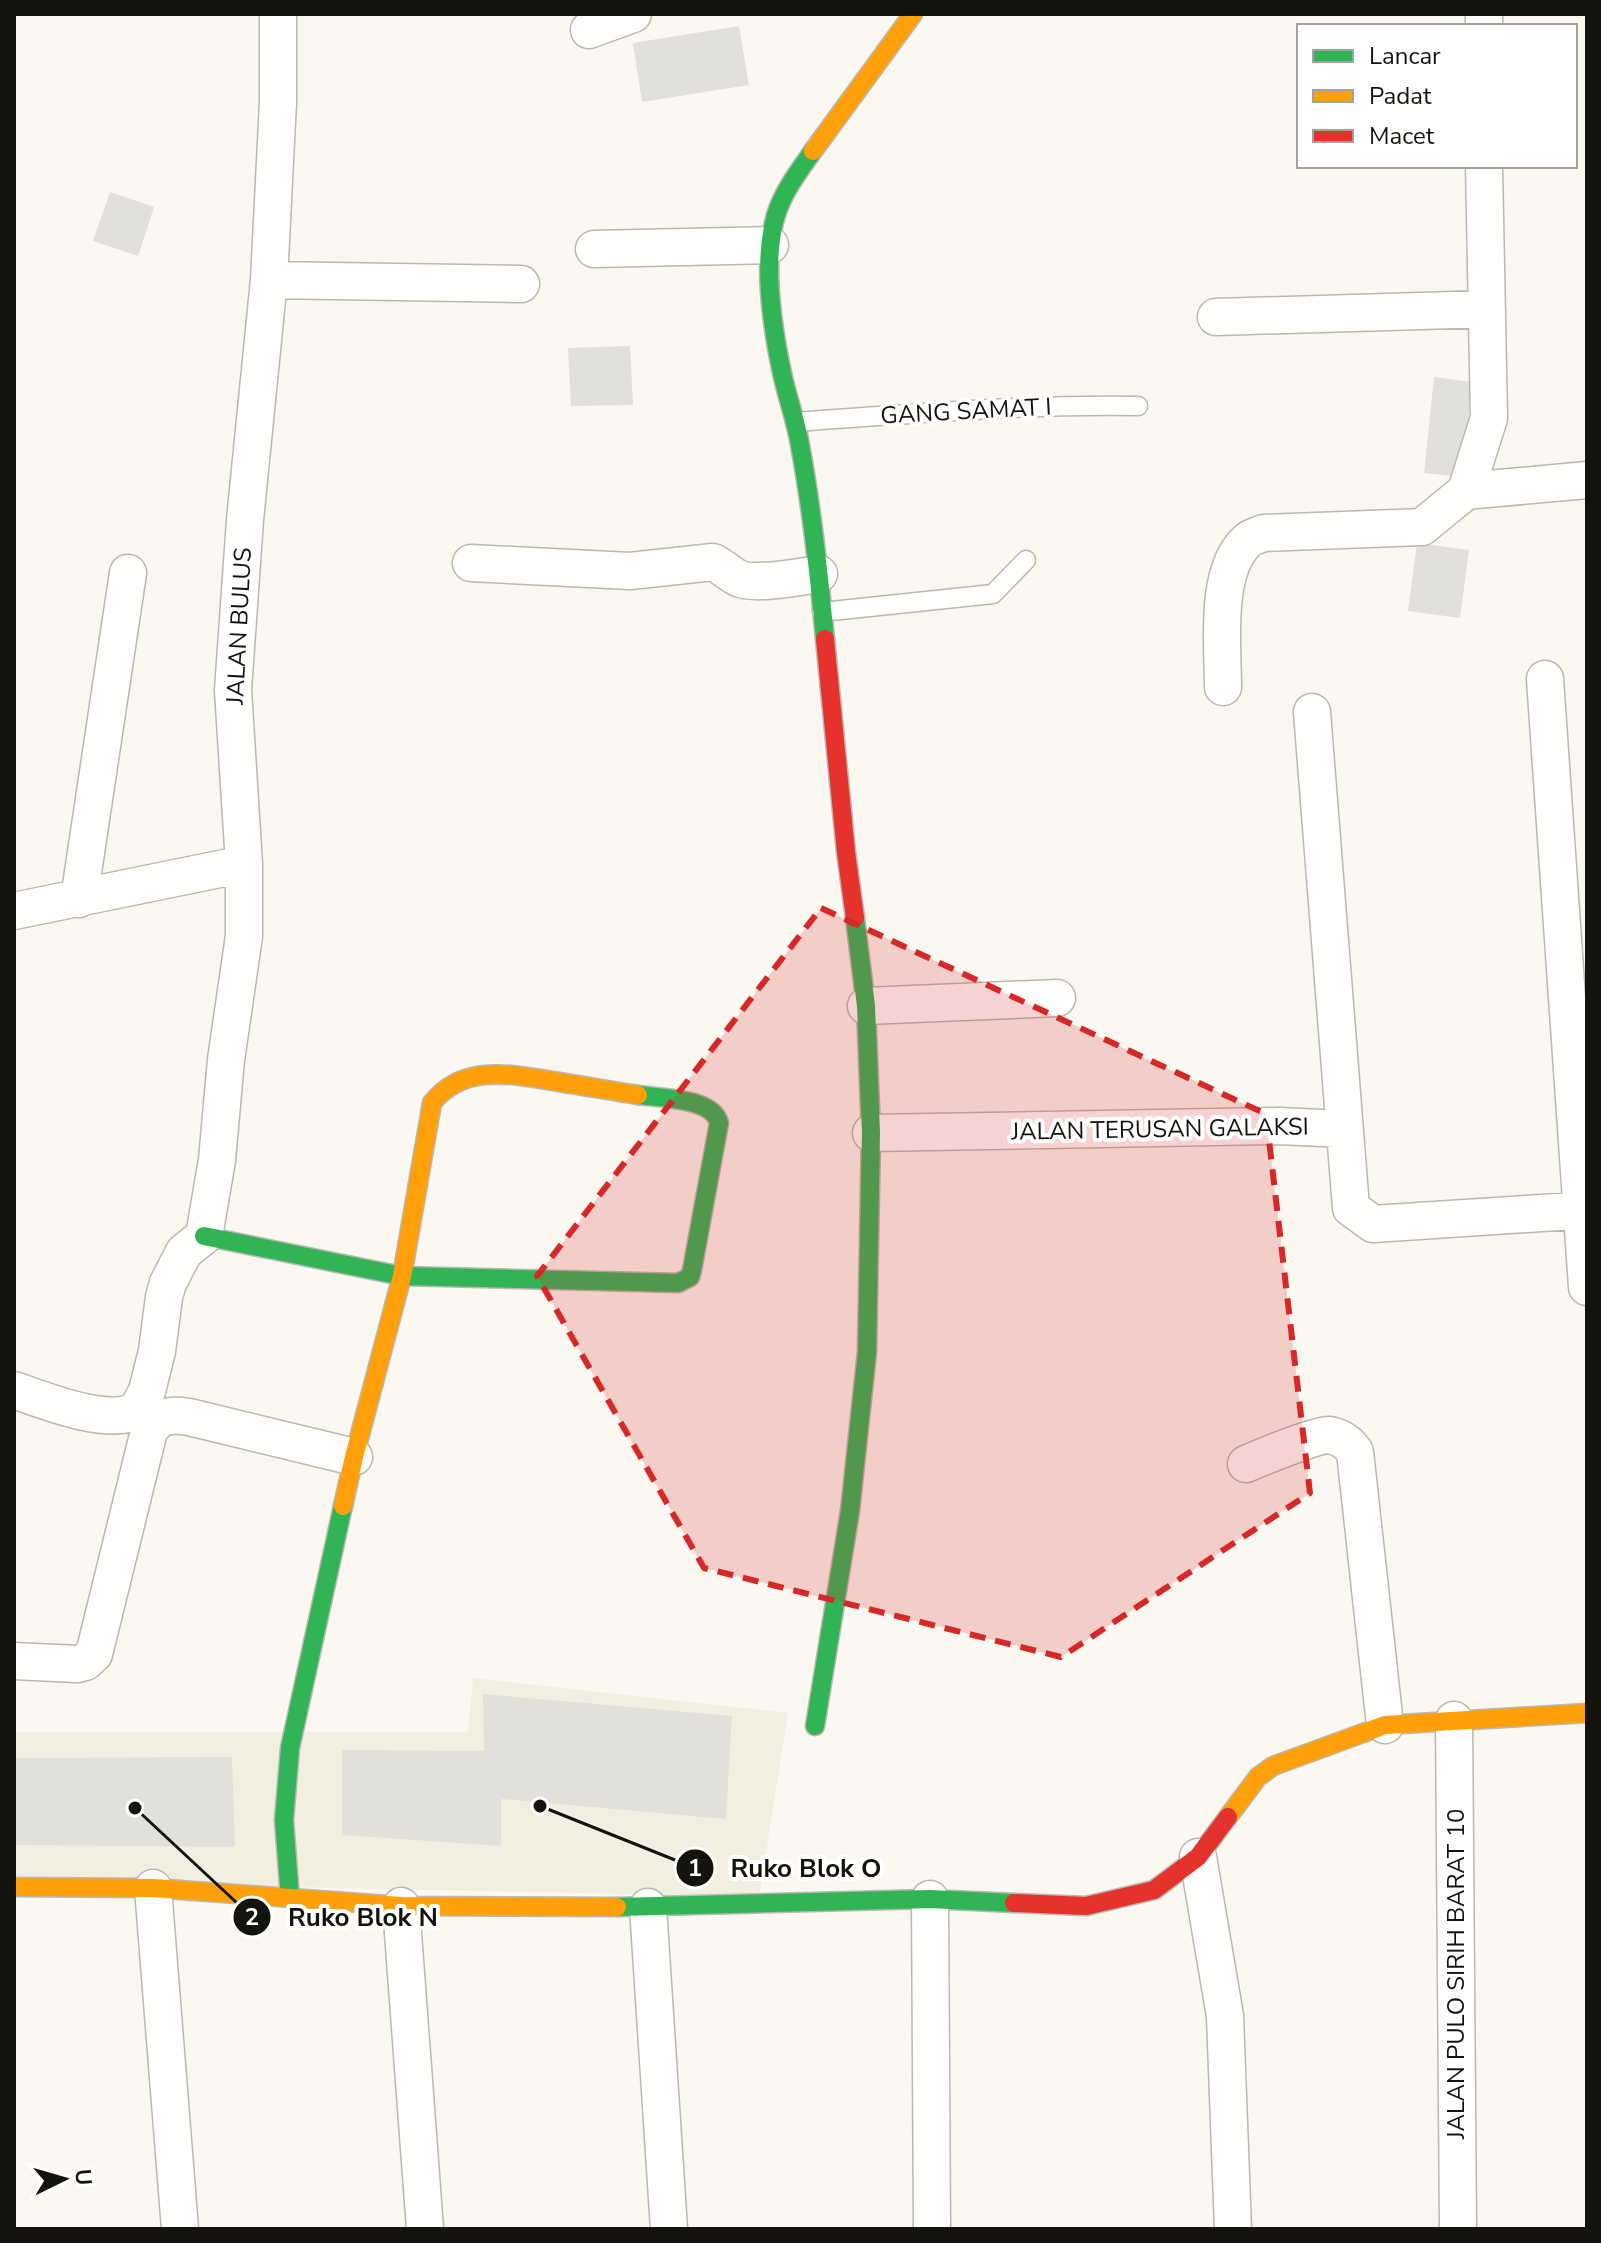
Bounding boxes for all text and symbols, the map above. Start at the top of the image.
legend [1297,24,1577,168]
text: Lancar [1369,40,1441,72]
text: Padat [1369,80,1432,112]
text: Macet [1369,120,1435,152]
street label: GANG SAMAT I [880,391,1052,431]
street label: JALAN BULUS [219,546,259,707]
street label: JALAN TERUSAN GALAKSI [1010,1110,1309,1148]
street label: JALAN PULO SIRIH BARAT 10 [1440,1809,1472,2140]
callout: Ruko Blok O [675,1843,898,1893]
text: Ruko Blok O [731,1851,881,1886]
text: 1 [688,1852,702,1884]
callout: Ruko Blok N [232,1892,454,1942]
text: Ruko Blok N [288,1900,438,1935]
text: 2 [245,1901,259,1933]
north arrow [24,2139,104,2219]
text: U [67,2168,99,2187]

